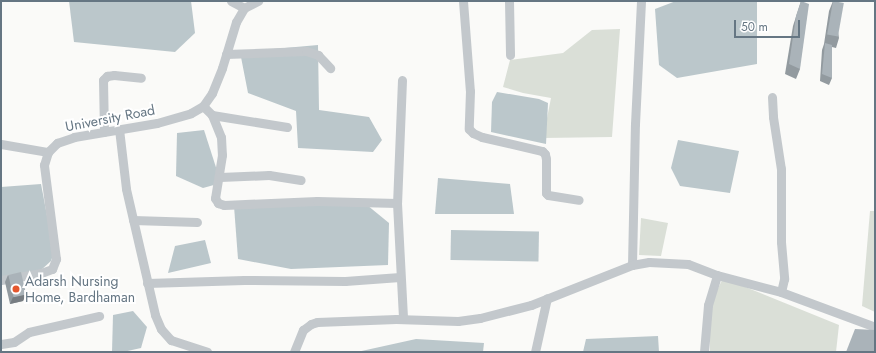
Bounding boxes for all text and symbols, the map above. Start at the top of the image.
scale bar [736,12,802,38]
text: 50 m [741,18,768,36]
street label: University Road [64,101,156,135]
place label: Adarsh Nursing Home, Bardhaman [25,273,135,306]
marker: Adarsh Nursing Home, Bardhaman [10,283,22,295]

